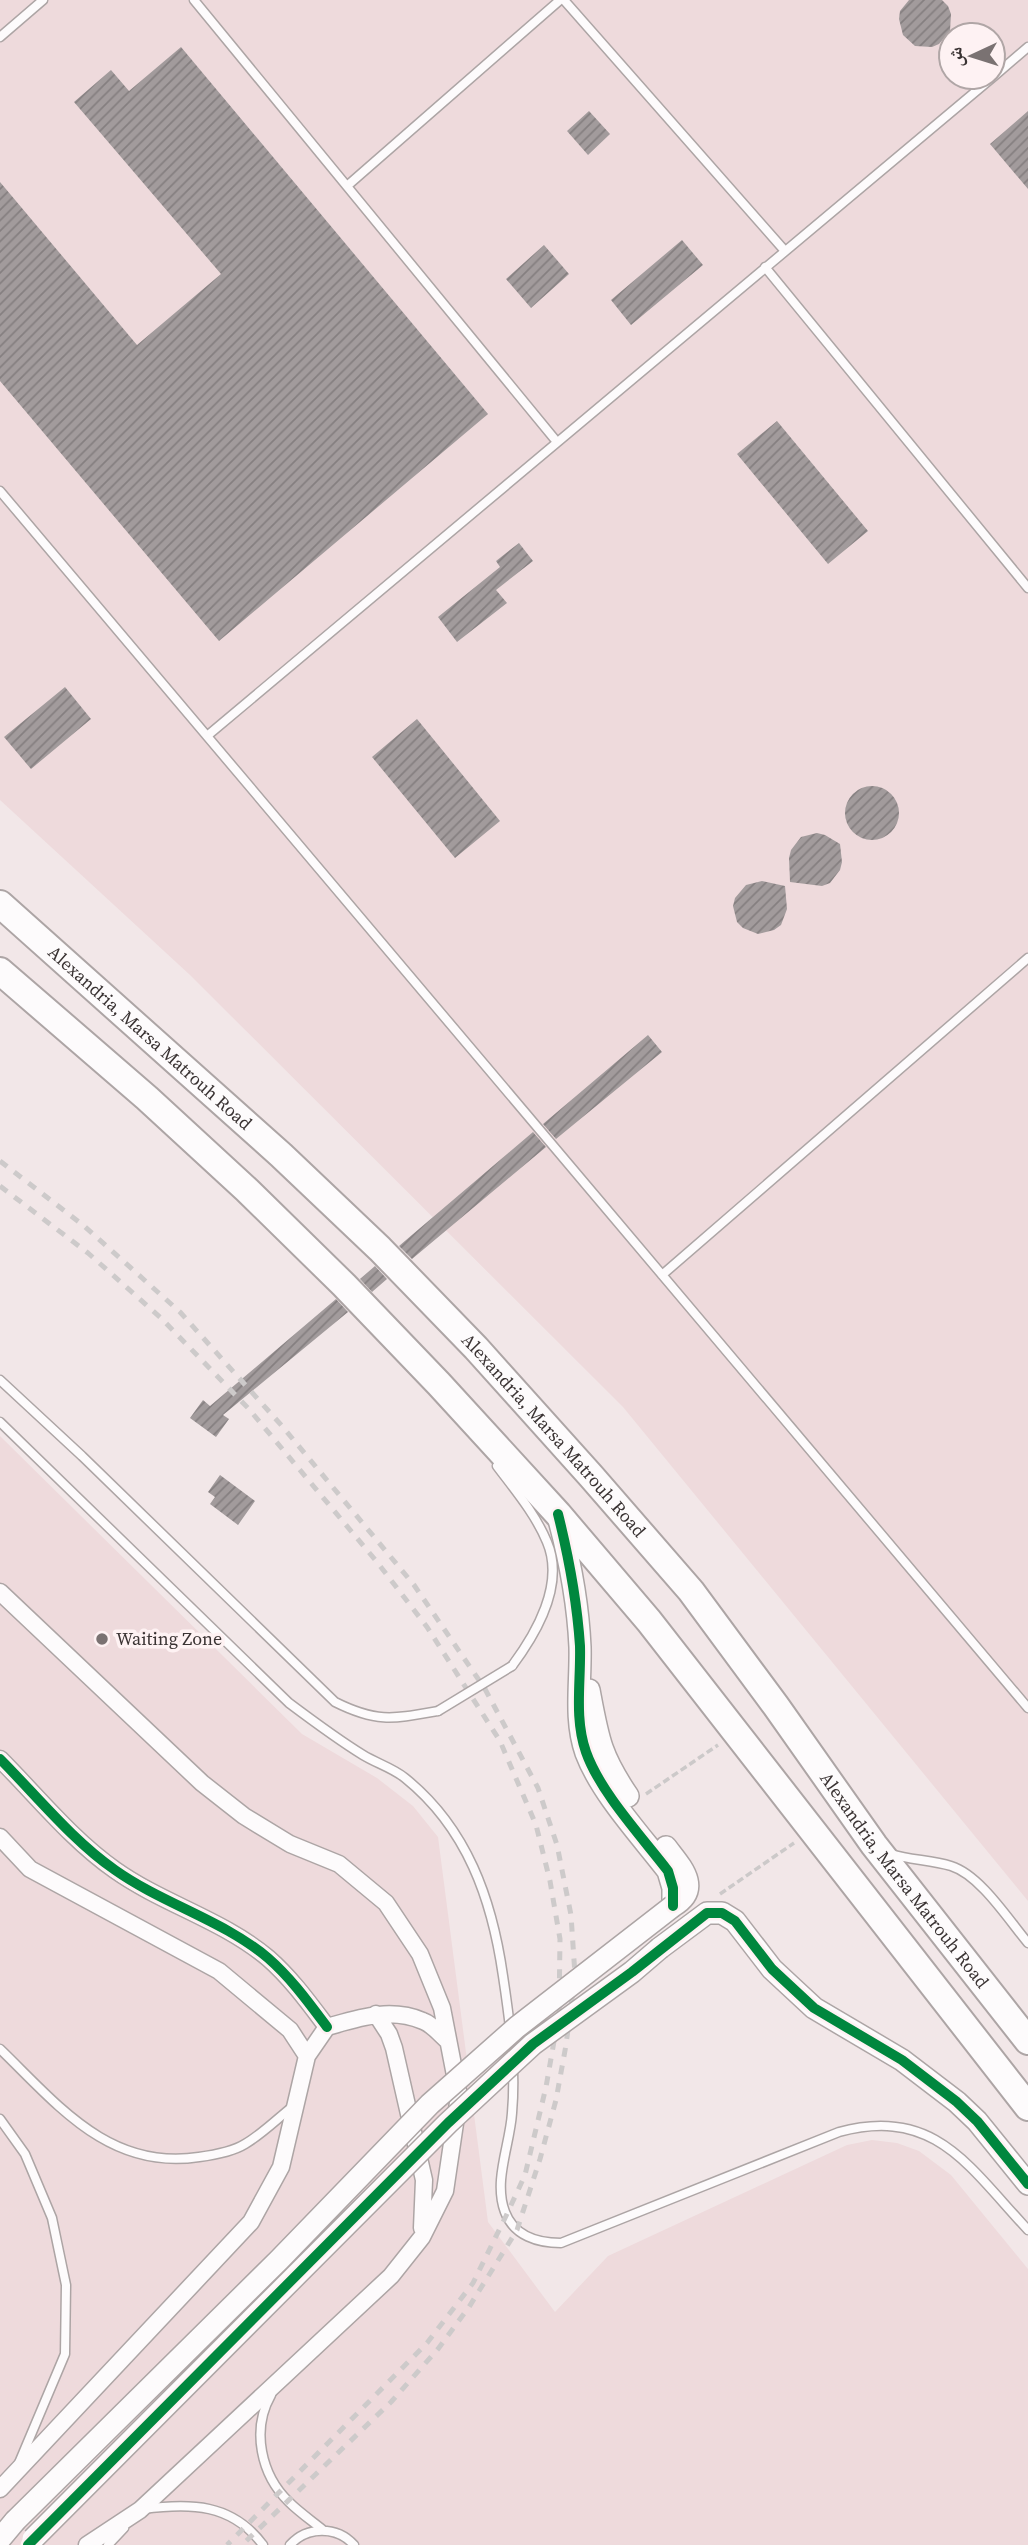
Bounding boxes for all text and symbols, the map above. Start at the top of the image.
north arrow [937,21,1007,91]
text: ش [941,46,969,68]
street label: Alexandria, Marsa Matrouh Road [43,940,258,1135]
street label: Alexandria, Marsa Matrouh Road [456,1327,652,1542]
place label: Waiting Zone [116,1626,222,1651]
marker: Waiting Zone [94,1631,110,1647]
street label: Alexandria, Marsa Matrouh Road [814,1767,995,1993]

